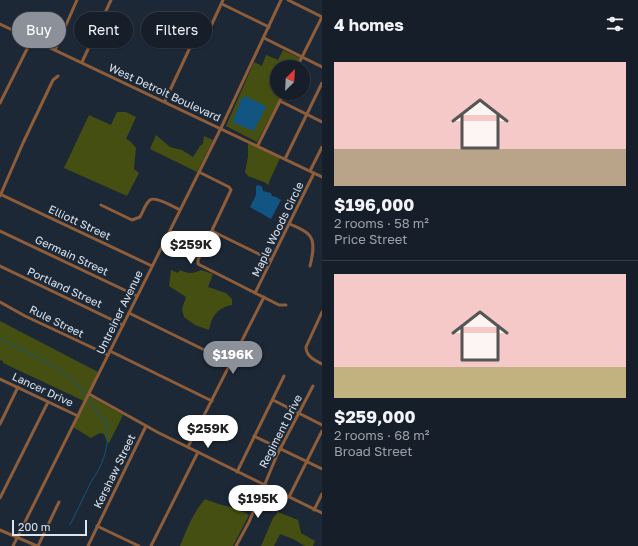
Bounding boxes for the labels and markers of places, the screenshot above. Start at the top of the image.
pin: $259K [163,231,219,265]
pin: $196K [205,341,261,375]
pin: $259K [180,415,236,449]
pin: $195K [230,485,286,519]

